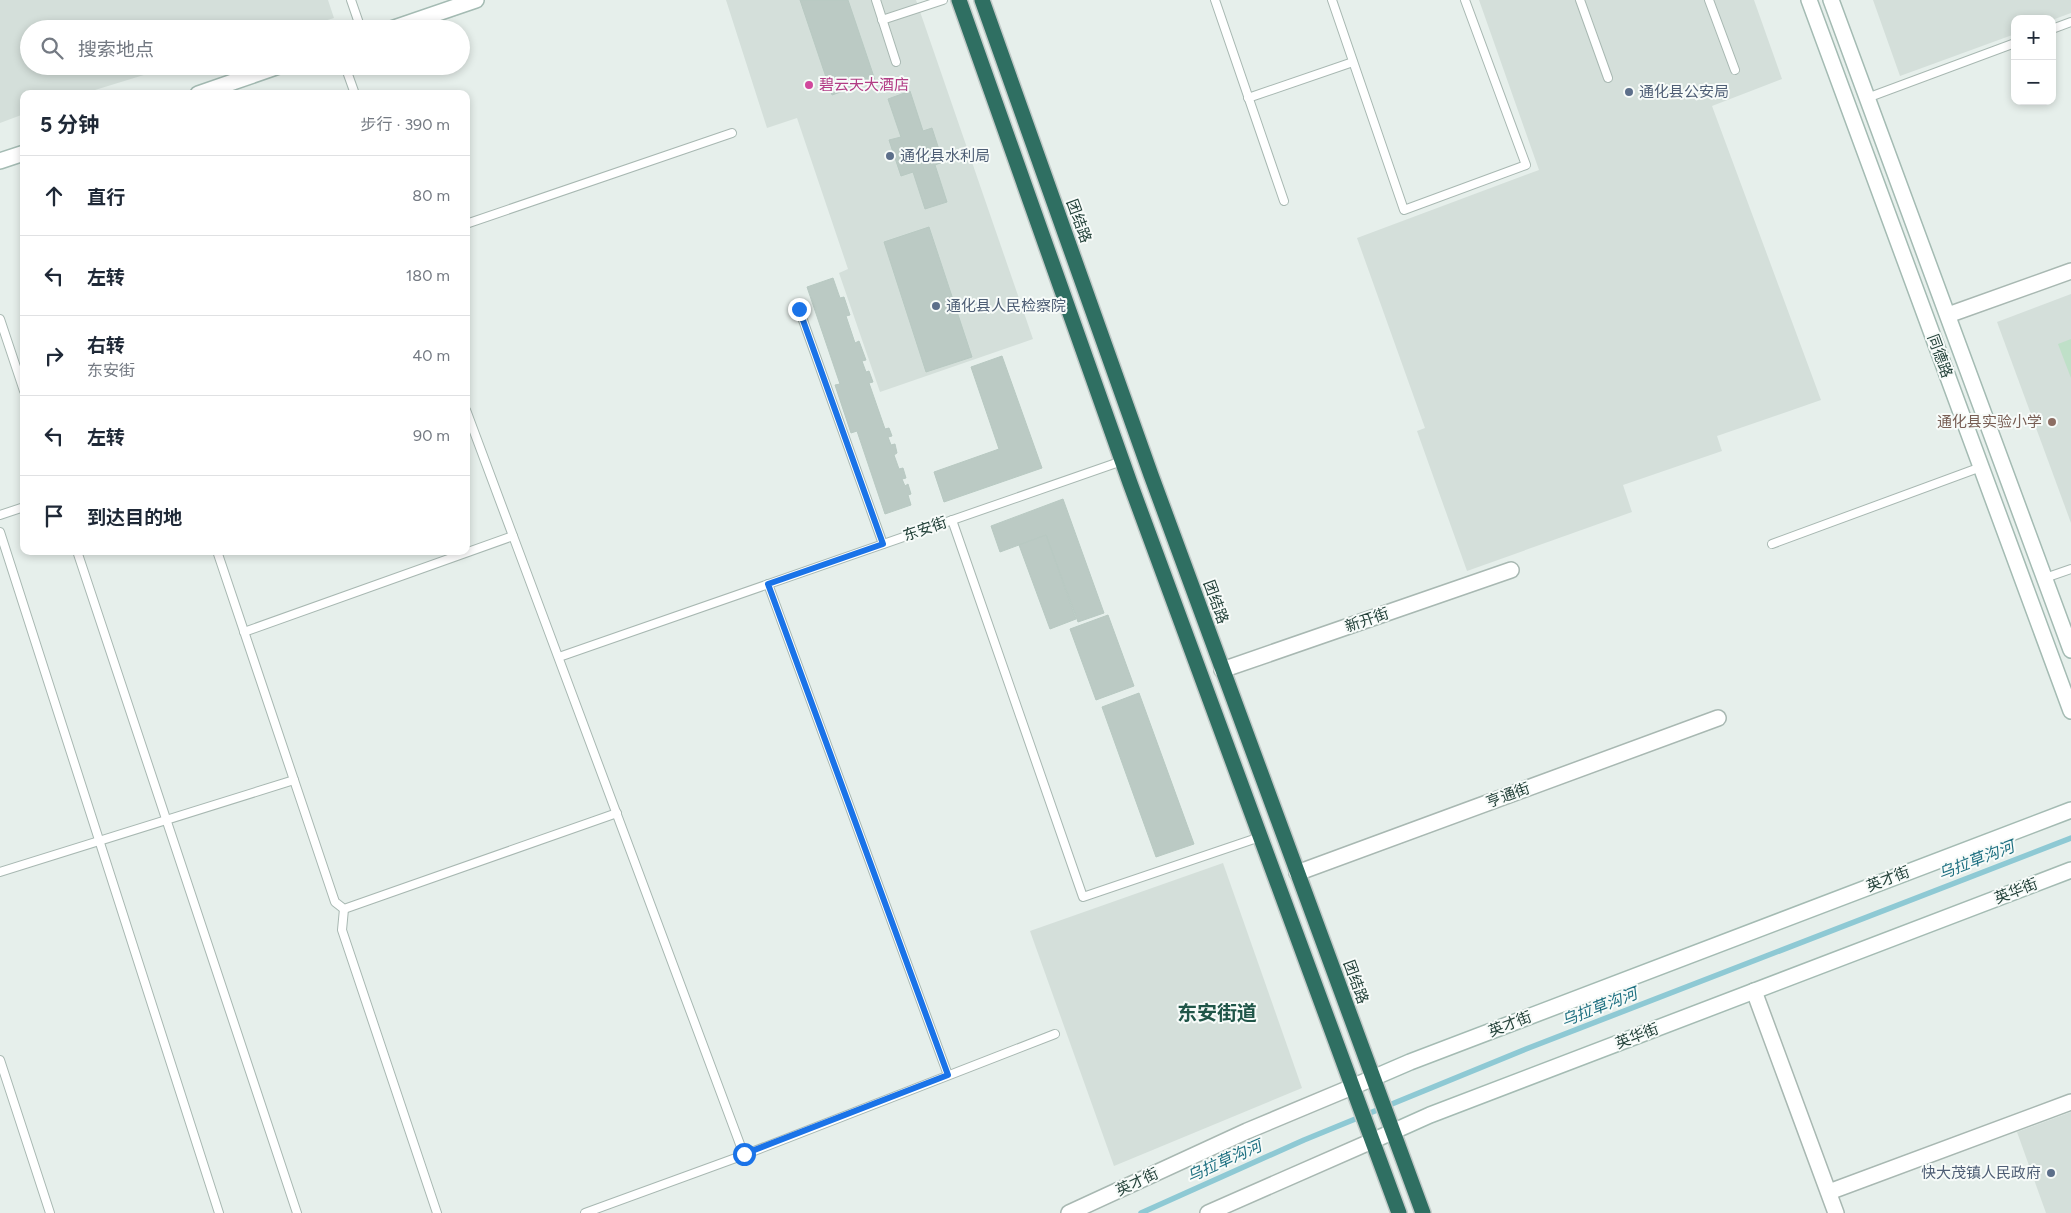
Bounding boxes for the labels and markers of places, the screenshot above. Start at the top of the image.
place label: 碧云天大酒店 [819,76,909,94]
marker: 碧云天大酒店 [803,79,815,91]
place label: 通化县公安局 [1639,83,1729,101]
marker: 通化县公安局 [1623,86,1635,98]
place label: 通化县水利局 [900,147,990,165]
marker: 通化县水利局 [884,150,896,162]
place label: 通化县人民检察院 [946,297,1066,315]
marker: 通化县人民检察院 [930,300,942,312]
place label: 通化县实验小学 [1937,413,2042,431]
marker: 通化县实验小学 [2046,416,2058,428]
place label: 快大茂镇人民政府 [1921,1164,2041,1182]
marker: 快大茂镇人民政府 [2045,1167,2057,1179]

